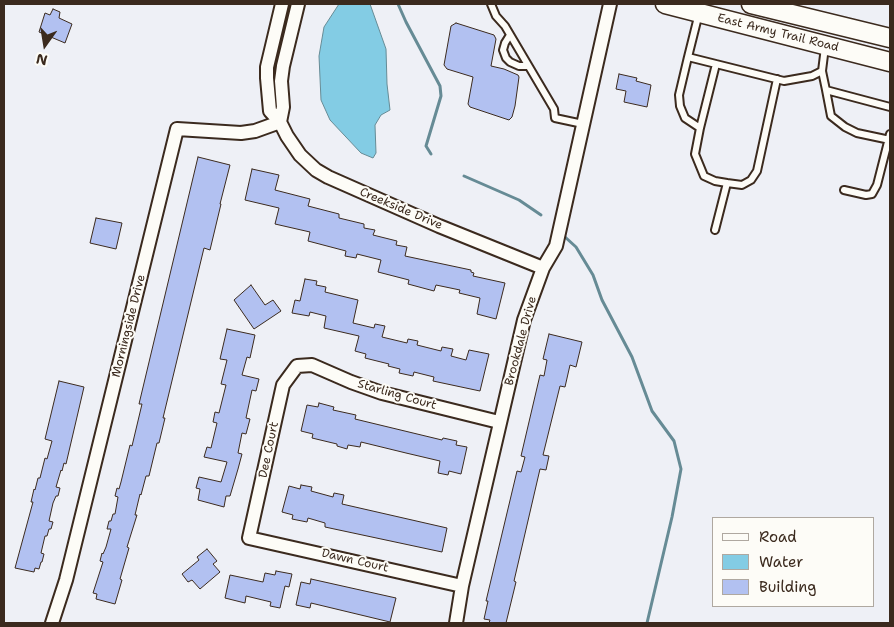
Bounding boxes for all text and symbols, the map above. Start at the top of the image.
street label: East Army Trail Road [716,11,840,55]
north arrow [20,20,70,70]
text: N [34,50,49,70]
street label: Creekside Drive [357,185,445,233]
street label: Morningside Drive [109,273,149,379]
street label: Brookdale Drive [502,295,540,387]
street label: Starling Court [356,377,438,413]
street label: Dee Court [256,421,282,479]
legend [712,517,874,607]
text: Road [759,527,797,547]
street label: Dawn Court [320,546,390,576]
text: Water [759,552,803,572]
text: Building [759,577,816,597]

